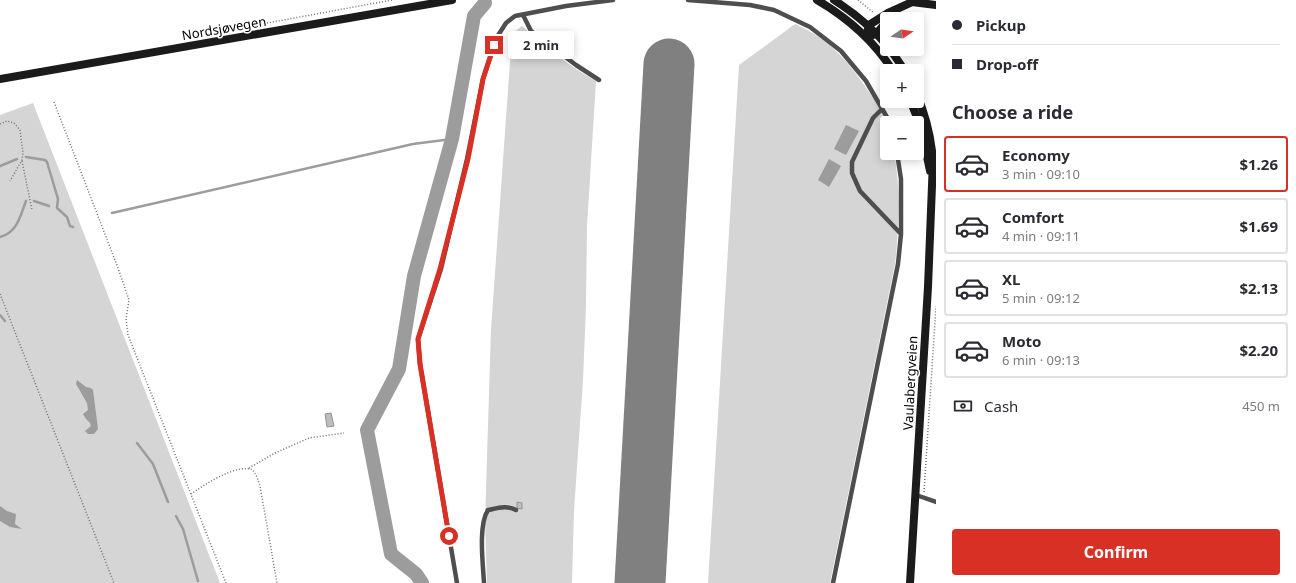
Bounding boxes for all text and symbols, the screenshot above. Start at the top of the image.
street label: Nordsjøvegen [180,12,268,44]
north arrow [880,12,924,56]
map controls [880,12,924,160]
text: Pickup [976,15,1026,35]
callout: 2 min [508,31,574,59]
route end [485,36,503,54]
text: 2 min [523,36,559,54]
text: Drop-off [976,54,1038,74]
button: + [880,64,924,108]
text: Choose a ride [952,100,1073,124]
button: − [880,116,924,160]
text: Economy [1002,145,1070,165]
icon: car [954,146,990,182]
text: $1.26 [1239,154,1278,174]
text: 3 min · 09:10 [1002,165,1080,183]
text: Comfort [1002,207,1064,227]
icon: car [954,208,990,244]
text: $1.69 [1239,216,1278,236]
text: 4 min · 09:11 [1002,227,1080,245]
text: XL [1002,269,1020,289]
icon: car [954,270,990,306]
text: $2.13 [1239,278,1278,298]
text: 5 min · 09:12 [1002,289,1080,307]
text: Moto [1002,331,1041,351]
icon: car [954,332,990,368]
street label: Vaulabergveien [899,335,921,431]
text: $2.20 [1239,340,1278,360]
text: 6 min · 09:13 [1002,351,1080,369]
icon: cash [952,395,974,417]
text: Cash [984,396,1018,416]
text: 450 m [1242,397,1280,415]
route start [440,527,458,545]
button: Confirm [952,529,1280,575]

